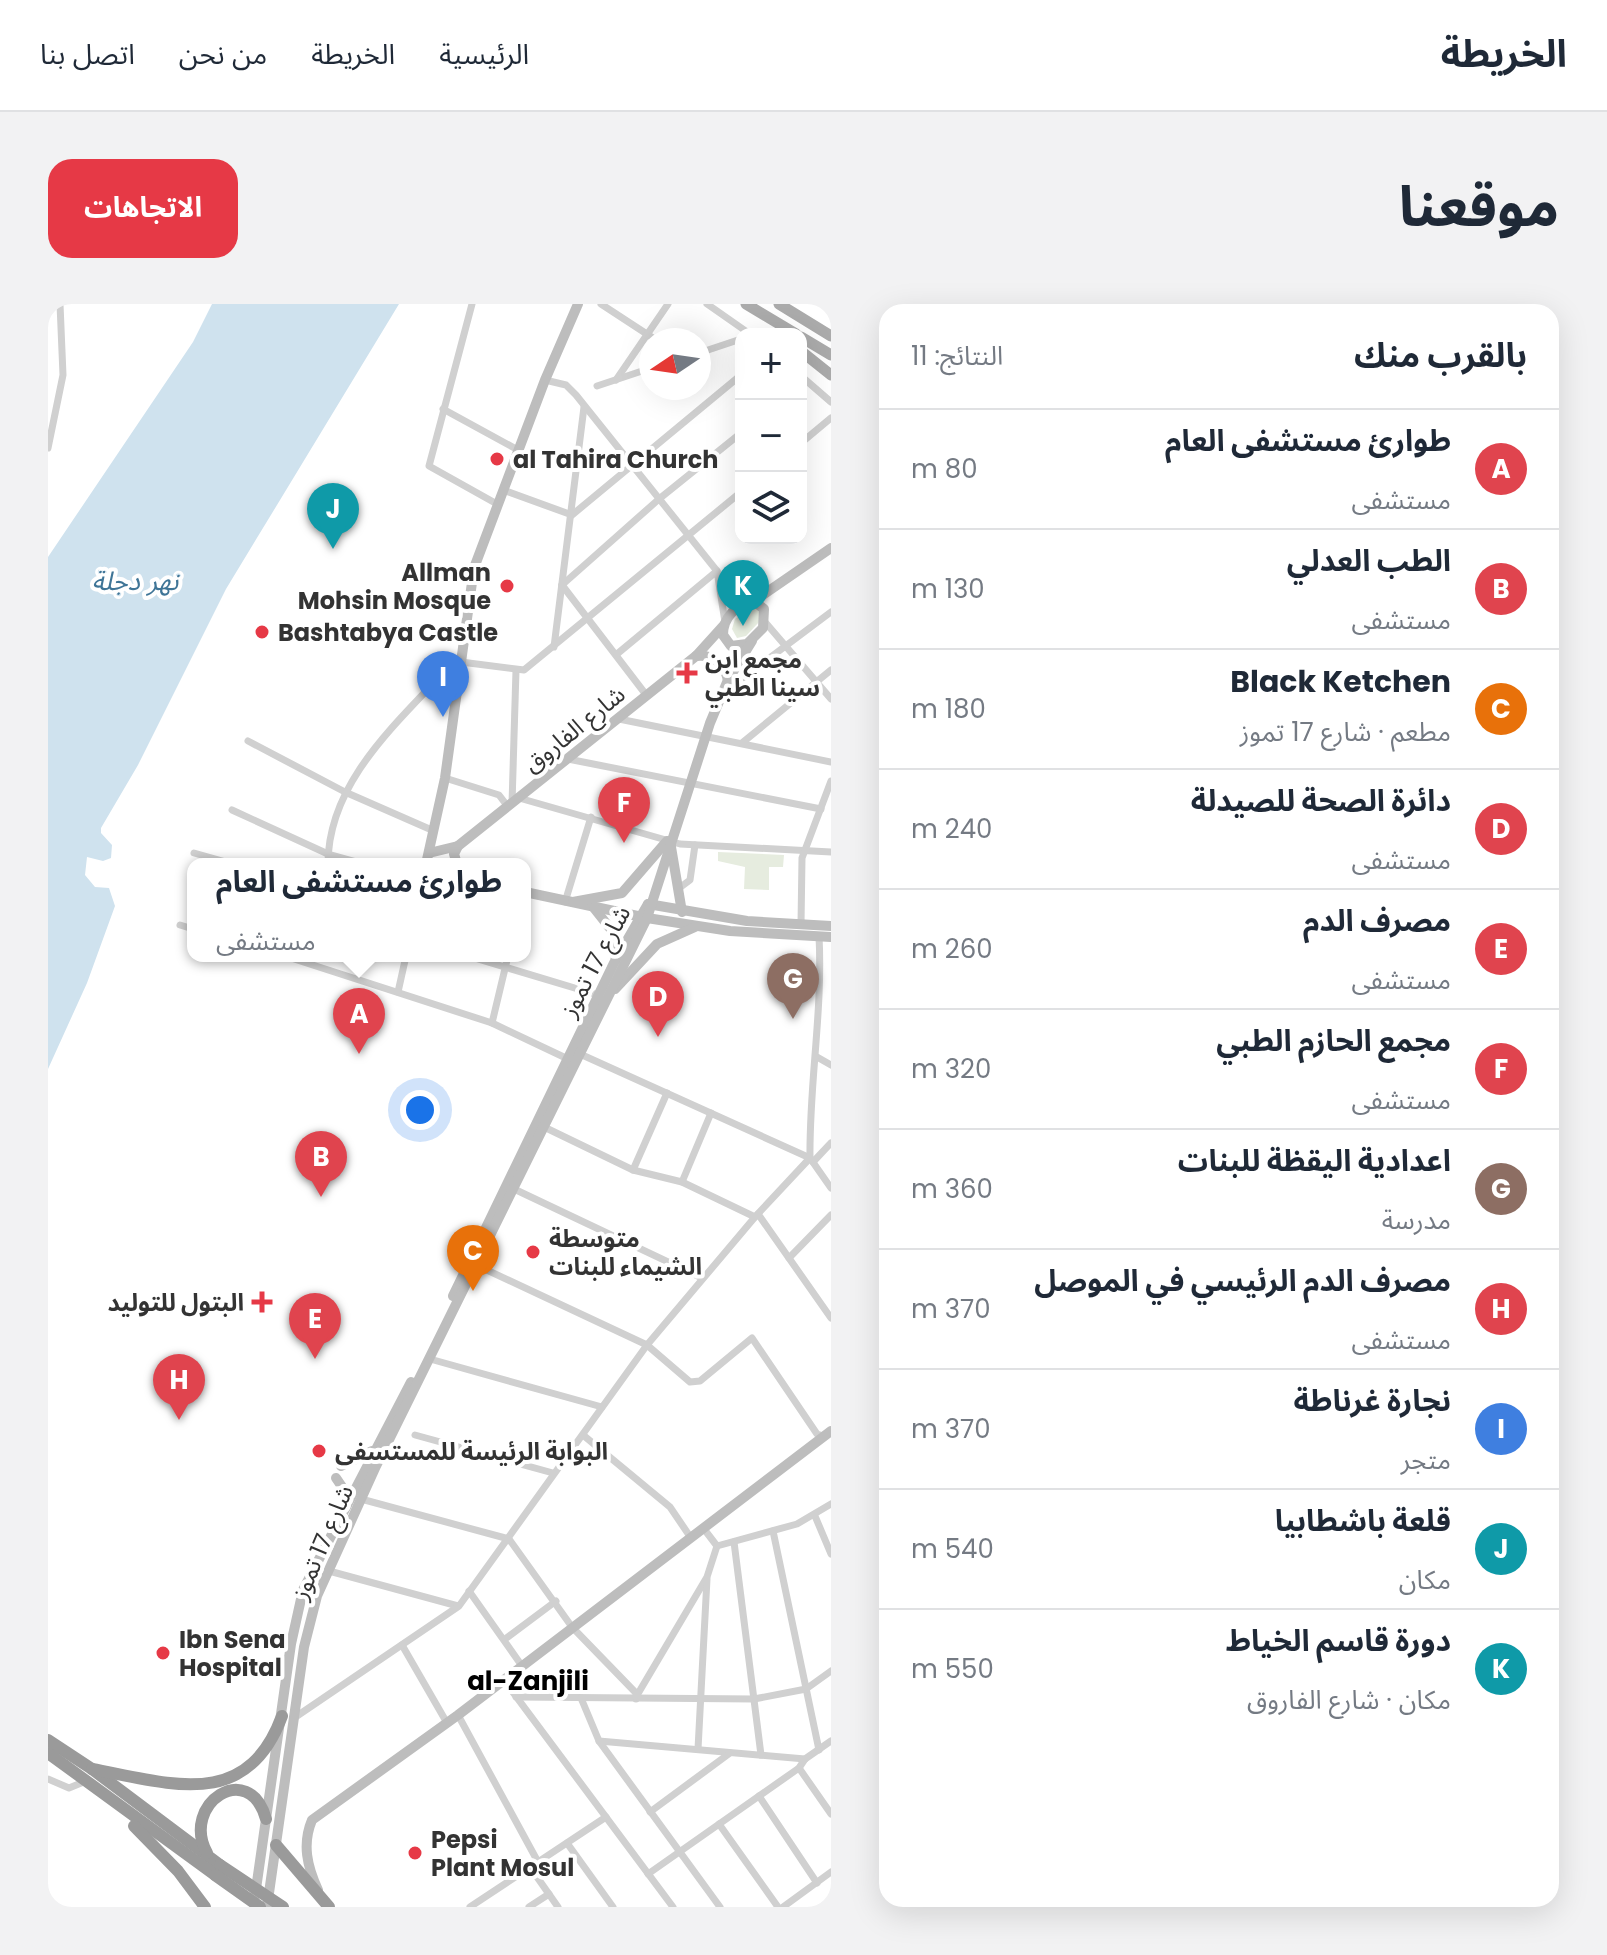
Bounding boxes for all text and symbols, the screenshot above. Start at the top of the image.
text: الخريطة [1441,27,1567,80]
text: اتصل بنا [40,35,135,74]
text: من نحن [179,35,267,74]
text: الخريطة [311,35,395,74]
text: الرئيسية [439,35,529,74]
button: الاتجاهات [48,159,238,258]
text: موقعنا [1399,167,1559,246]
north arrow [639,328,711,400]
map controls [735,328,807,544]
button: + [735,328,807,400]
text: بالقرب منك [1354,331,1527,379]
text: النتائج: 11 [911,338,1003,374]
button: − [735,400,807,472]
text: طوارئ مستشفى العام [1165,419,1451,462]
place label: al Tahira Church [513,443,718,476]
marker: al Tahira Church [488,450,506,468]
text: 80 m [911,451,977,487]
text: A [1491,451,1511,487]
button: layers [735,472,807,544]
text: مستشفى [1351,482,1451,518]
pin: J [307,483,359,549]
text: الطب العدلي [1287,539,1451,582]
place label: Allman Mohsin Mosque [298,556,491,617]
pin: K [717,560,769,626]
water label: نهر دجلة [92,563,181,599]
text: 130 m [911,571,985,607]
text: B [1492,571,1510,607]
marker: Allman Mohsin Mosque [498,577,516,595]
text: مستشفى [1351,602,1451,638]
place label: Bashtabya Castle [278,616,498,649]
marker: Bashtabya Castle [253,623,271,641]
place label: مجمع ابن سينا الطبي [705,643,820,707]
pin: I [417,651,469,717]
text: Black Ketchen [1230,660,1451,703]
marker: مجمع ابن سينا الطبي [676,662,698,684]
street label: شارع الفاروق [516,678,632,781]
text: 180 m [911,691,986,727]
text: C [1491,691,1511,727]
text: مطعم · شارع 17 تموز [1240,714,1451,750]
pin: F [598,777,650,843]
text: دائرة الصحة للصيدلة [1191,779,1451,822]
text: 240 m [911,811,992,847]
text: D [1492,811,1510,847]
text: مستشفى [1351,842,1451,878]
popup [187,858,531,962]
text: طوارئ مستشفى العام [216,860,502,903]
text: مصرف الدم [1303,899,1451,942]
street label: شارع 17 تموز [551,900,639,1024]
text: مستشفى [216,923,316,959]
text: 260 m [911,931,993,967]
text: E [1494,931,1508,967]
pin: G [767,953,819,1019]
text: مستشفى [1351,962,1451,998]
pin: D [632,971,684,1037]
pin: A [333,988,385,1054]
text: مجمع الحازم الطبي [1216,1019,1451,1062]
text: 320 m [911,1051,991,1087]
text: F [1494,1051,1508,1087]
text: مستشفى [1351,1082,1451,1118]
your location [400,1090,440,1130]
pin: B [295,1131,347,1197]
text: اعدادية اليقظة للبنات [1178,1139,1451,1182]
text: 360 m [911,1171,993,1207]
text: G [1491,1171,1511,1207]
text: مدرسة [1382,1202,1451,1238]
place label: متوسطة الشيماء للبنات [549,1222,702,1283]
pin: C [447,1225,499,1291]
marker: متوسطة الشيماء للبنات [524,1243,542,1261]
text: مصرف الدم الرئيسي في الموصل [1034,1259,1451,1302]
place label: البتول للتوليد [107,1286,244,1319]
marker: البتول للتوليد [251,1291,273,1313]
text: 370 m [911,1291,991,1327]
text: H [1492,1291,1511,1327]
pin: E [289,1293,341,1359]
text: مستشفى [1351,1322,1451,1358]
pin: H [153,1354,205,1420]
text: نجارة غرناطة [1294,1379,1451,1422]
text: 370 m [911,1411,991,1447]
text: I [1497,1411,1505,1447]
place label: البوابة الرئيسة للمستسفى [335,1435,608,1468]
marker: البوابة الرئيسة للمستسفى [310,1442,328,1460]
text: متجر [1401,1442,1451,1478]
street label: شارع 17 تموز [283,1480,362,1606]
text: قلعة باشطابيا [1275,1499,1451,1542]
text: 540 m [911,1531,994,1567]
text: J [1493,1531,1509,1567]
text: مكان [1399,1562,1451,1598]
text: دورة قاسم الخياط [1226,1619,1451,1662]
place label: Ibn Sena Hospital [179,1623,286,1684]
marker: Ibn Sena Hospital [154,1644,172,1662]
text: 550 m [911,1651,994,1687]
text: K [1492,1651,1510,1687]
district label: al-Zanjili [467,1663,589,1699]
text: مكان · شارع الفاروق [1247,1682,1451,1718]
place label: Pepsi Plant Mosul [431,1823,574,1884]
marker: Pepsi Plant Mosul [406,1844,424,1862]

